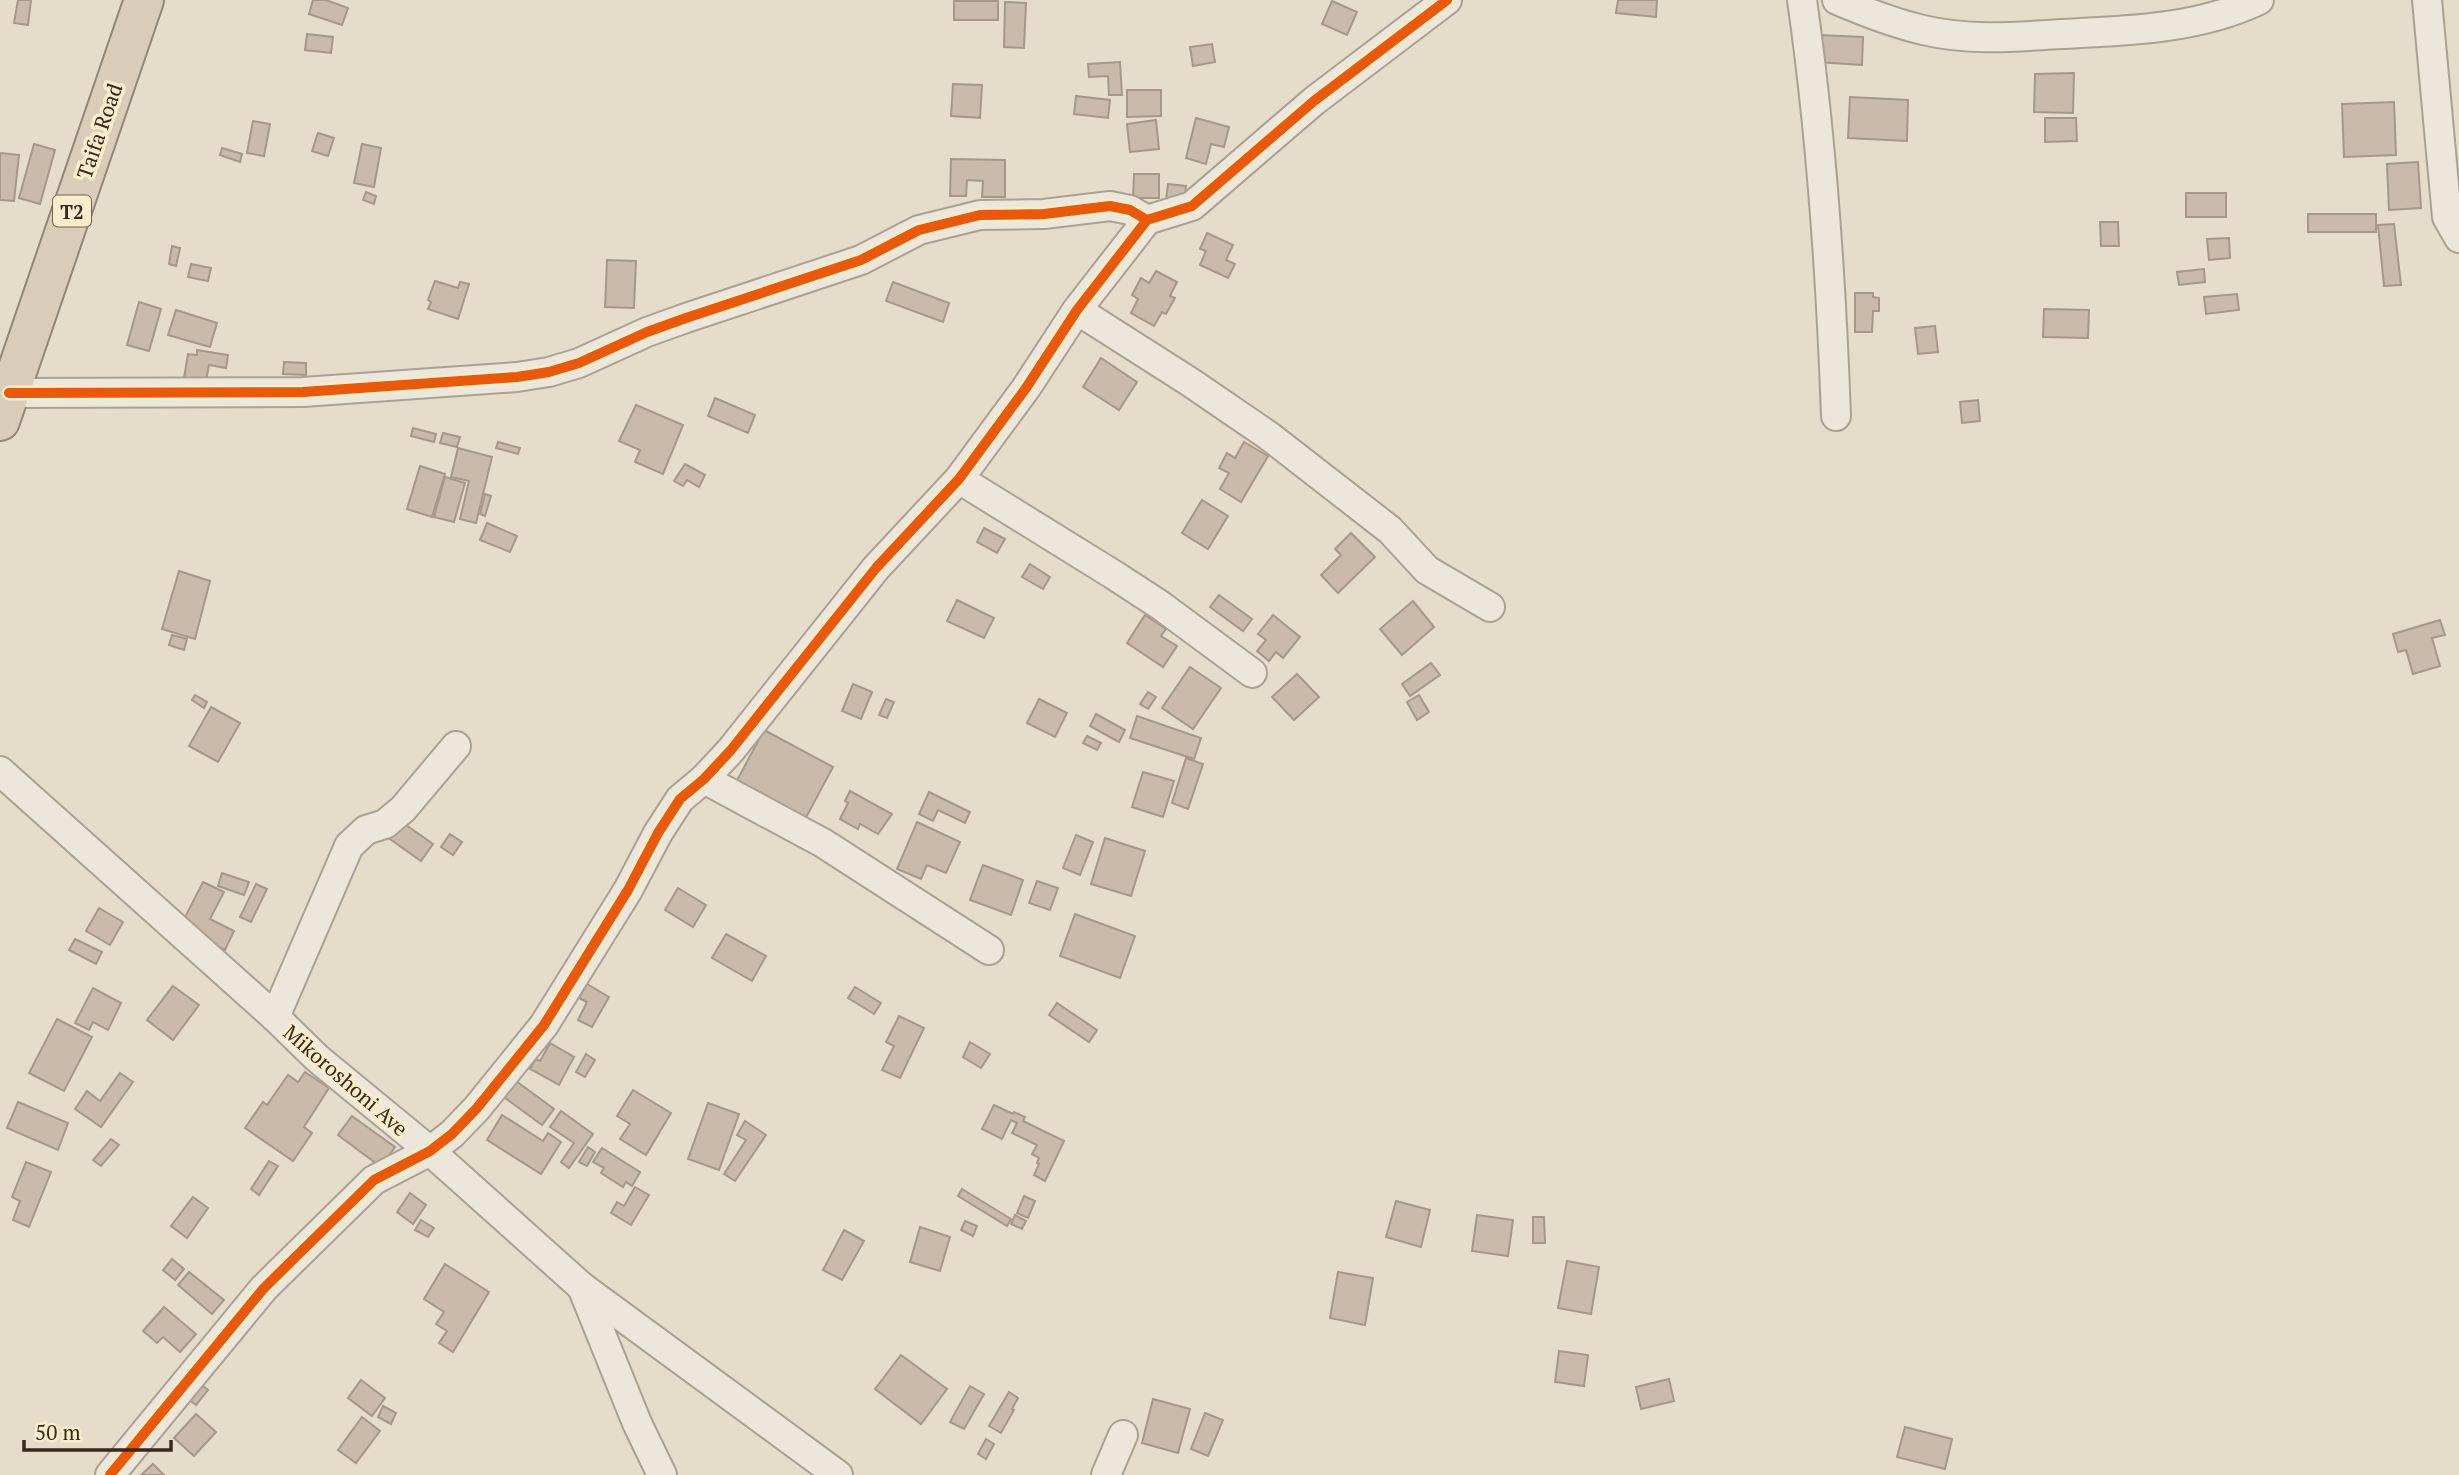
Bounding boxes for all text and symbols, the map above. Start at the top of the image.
street label: Taifa Road [70,79,128,182]
road number: T2 [53,196,91,226]
street label: Mikoroshoni Ave [278,1018,414,1142]
scale bar [24,1408,172,1452]
text: 50 m [35,1418,81,1446]

